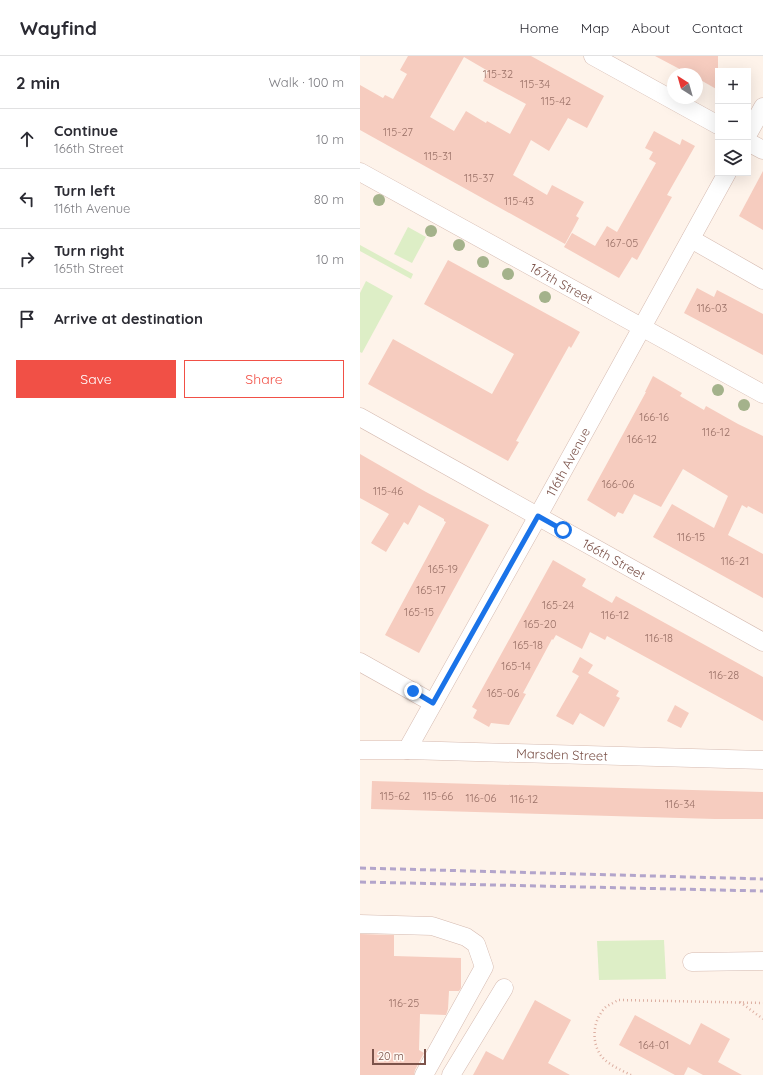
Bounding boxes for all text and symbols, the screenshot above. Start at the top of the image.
text: Wayfind [20,16,97,40]
text: Home [520,19,559,37]
text: Map [581,19,609,37]
text: About [631,19,670,37]
text: Contact [692,19,743,37]
house number: 115-32 [483,67,513,81]
north arrow [667,68,703,104]
map controls [715,68,751,176]
button: + [715,68,751,104]
text: 2 min [16,72,60,93]
text: Walk · 100 m [268,74,344,90]
house number: 115-34 [520,77,550,91]
house number: 115-42 [541,94,571,108]
button: − [715,104,751,140]
text: Continue [54,121,118,140]
house number: 115-27 [383,125,413,139]
icon: ahead [16,128,38,150]
text: 10 m [316,131,344,147]
text: 166th Street [54,140,124,156]
button: layers [715,140,751,176]
house number: 115-31 [424,149,452,163]
house number: 115-37 [464,171,494,185]
text: Turn left [54,181,116,200]
icon: left [16,188,38,210]
text: 80 m [314,191,344,207]
house number: 115-43 [504,194,534,208]
text: 116th Avenue [54,200,130,216]
house number: 167-05 [606,236,638,250]
text: Turn right [54,241,125,260]
icon: right [16,248,38,270]
text: 10 m [316,251,344,267]
street label: 167th Street [527,259,596,307]
text: 165th Street [54,260,124,276]
house number: 116-03 [697,301,728,315]
icon: arrive [16,308,38,330]
text: Arrive at destination [54,309,203,328]
button: Save [16,360,176,398]
button: Share [184,360,344,398]
house number: 166-16 [639,410,669,424]
street label: 116th Avenue [542,424,593,499]
house number: 116-12 [702,425,730,439]
house number: 166-12 [627,432,657,446]
house number: 166-06 [602,477,634,491]
house number: 115-46 [373,484,403,498]
route start [554,521,572,539]
house number: 116-15 [677,530,705,544]
street label: 166th Street [580,535,648,583]
house number: 116-21 [721,554,749,568]
house number: 165-19 [428,562,458,576]
house number: 165-17 [416,583,446,597]
house number: 165-24 [542,598,574,612]
house number: 165-15 [404,605,434,619]
house number: 116-12 [601,608,629,622]
house number: 165-20 [524,617,556,631]
house number: 116-18 [645,631,673,645]
house number: 165-18 [513,638,543,652]
house number: 165-14 [501,659,531,673]
house number: 116-28 [709,668,739,682]
route end [404,682,422,700]
house number: 165-06 [487,686,519,700]
street label: Marsden Street [516,745,608,764]
house number: 115-62 [380,789,410,803]
house number: 115-66 [423,789,453,803]
house number: 116-06 [466,791,496,805]
house number: 116-12 [510,792,538,806]
house number: 116-34 [665,797,695,811]
house number: 116-25 [389,996,419,1010]
house number: 164-01 [639,1038,669,1052]
scale bar [372,1047,426,1066]
text: 20 m [378,1049,404,1063]

